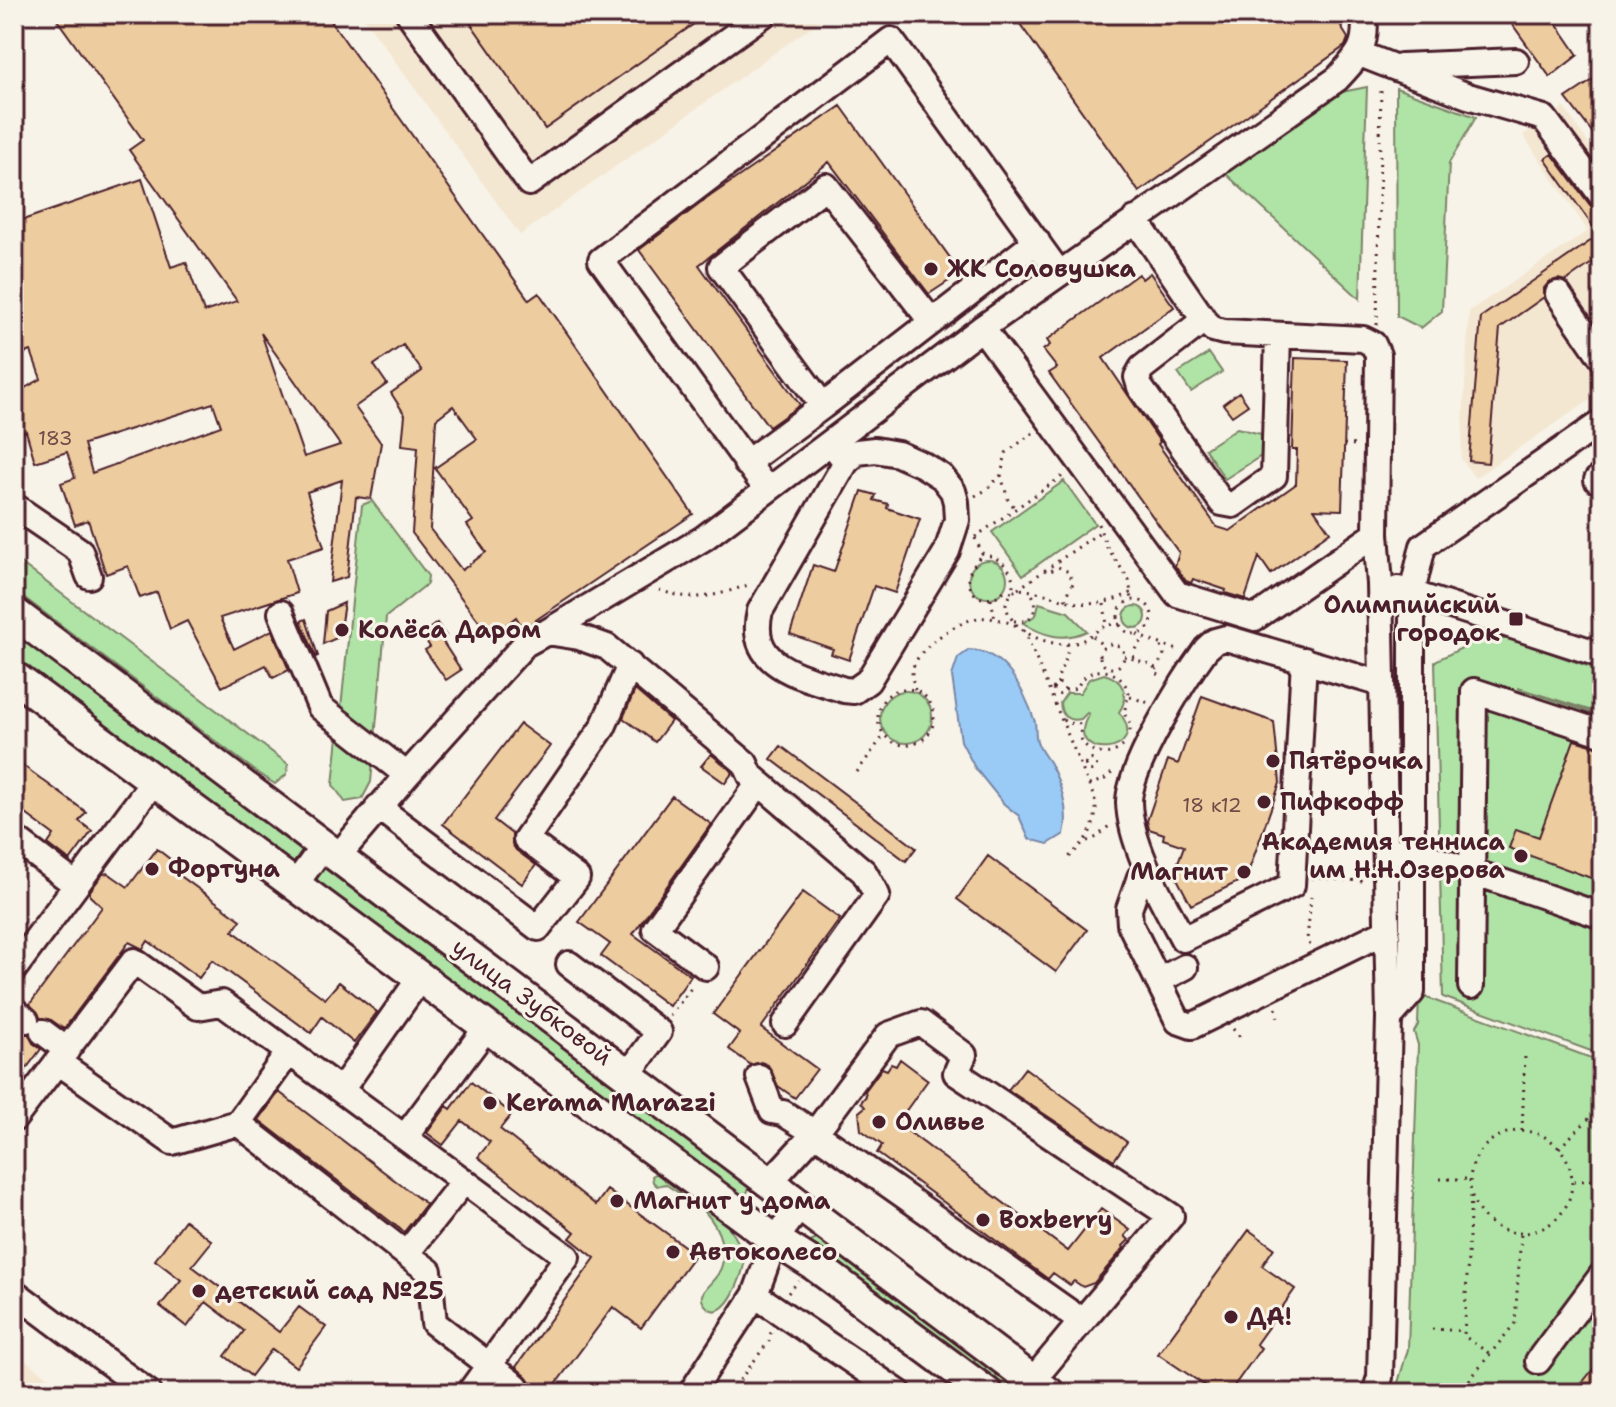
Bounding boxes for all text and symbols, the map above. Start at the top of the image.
place label: ЖК Соловушка [947,253,1137,285]
marker: ЖК Соловушка [922,260,940,278]
house number: 18З [38,425,72,451]
place label: Олимпийский городок [1323,589,1500,649]
marker: Олимпийский городок [1507,610,1525,628]
place label: Колёса Даром [358,614,541,646]
marker: Колёса Даром [333,621,351,639]
place label: Пятёрочка [1289,745,1423,777]
marker: Пятёрочка [1264,752,1282,770]
place label: Пифкофф [1280,786,1404,818]
house number: 18 к12 [1182,792,1242,818]
marker: Пифкофф [1255,793,1273,811]
place label: Академия тенниса им Н.Н.Озерова [1262,826,1506,886]
marker: Академия тенниса им Н.Н.Озерова [1512,847,1530,865]
place label: Фортуна [168,853,281,885]
place label: Магнит [1130,856,1229,888]
marker: Фортуна [143,860,161,878]
marker: Магнит [1235,863,1253,881]
street label: улица Зубковой [445,931,619,1073]
place label: Kerama Marazzi [506,1087,716,1119]
marker: Kerama Marazzi [481,1094,499,1112]
place label: Оливье [895,1106,985,1138]
marker: Оливье [870,1113,888,1131]
place label: Магнит у дома [633,1185,831,1217]
marker: Магнит у дома [608,1192,626,1210]
place label: Boxberry [999,1204,1112,1236]
marker: Boxberry [974,1211,992,1229]
place label: Автоколесо [689,1236,837,1268]
marker: Автоколесо [664,1243,682,1261]
place label: детский сад №25 [215,1275,444,1307]
marker: детский сад №25 [190,1282,208,1300]
place label: ДА! [1247,1301,1292,1333]
marker: ДА! [1222,1308,1240,1326]

